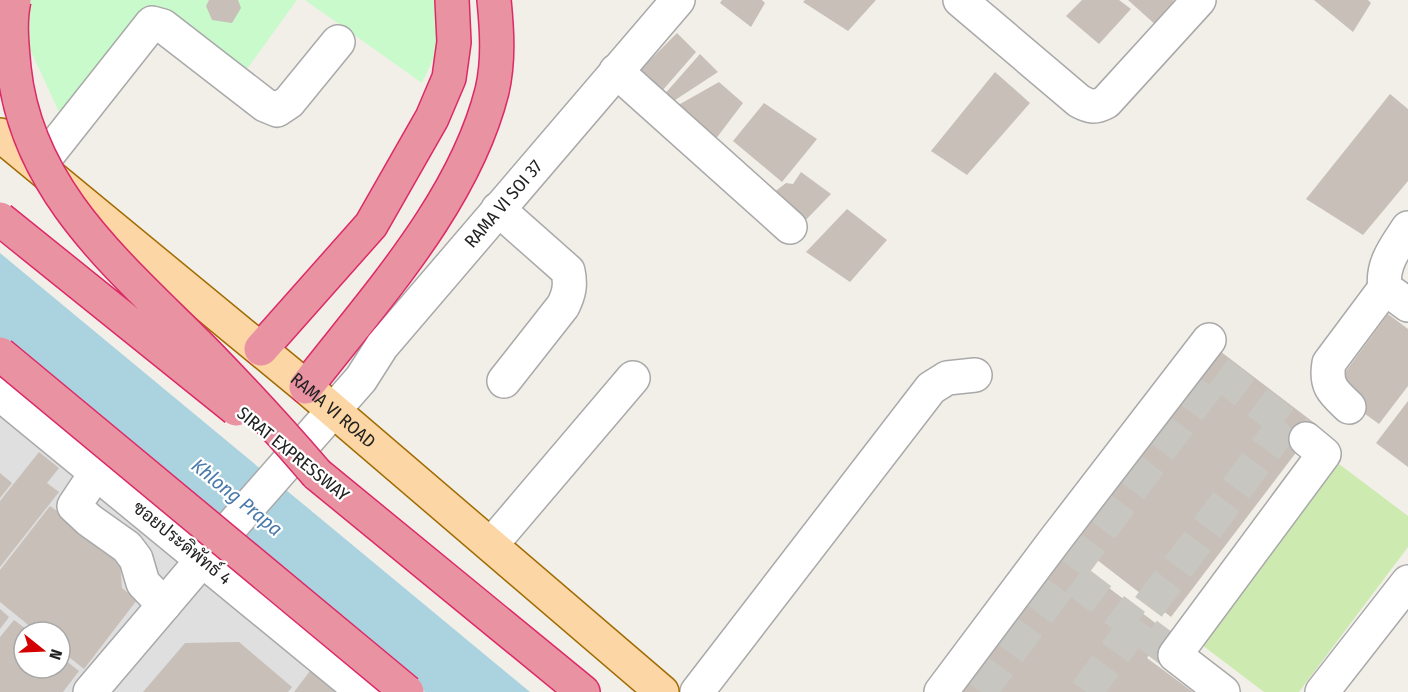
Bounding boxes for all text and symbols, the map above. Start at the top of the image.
street label: RAMA VI SOI 37 [460,156,547,252]
street label: RAMA VI ROAD [286,368,380,453]
street label: SIRAT EXPRESSWAY [233,402,353,506]
water label: Khlong Prapa [187,453,287,541]
street label: ซอยประดิพัทธ์ 4 [128,495,237,590]
north arrow [12,620,72,680]
text: N [45,647,66,662]

